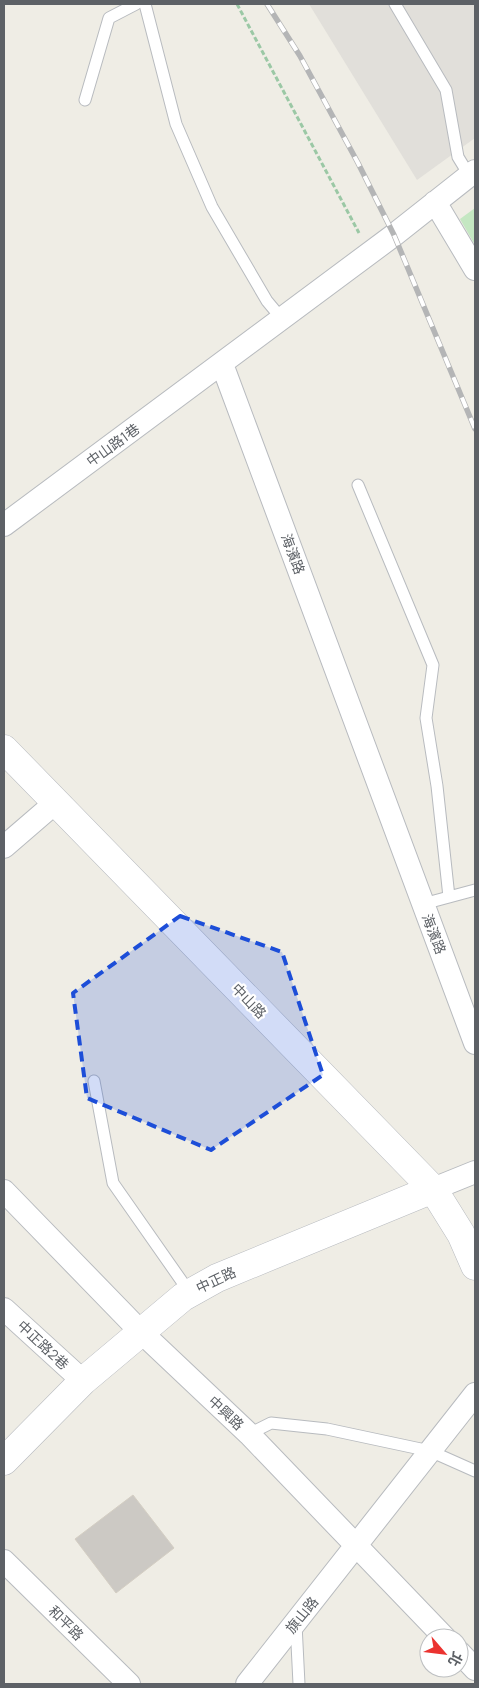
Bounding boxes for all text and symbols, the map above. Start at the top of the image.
street label: 中山路1巷 [82,419,143,470]
street label: 海濱路 [277,531,310,577]
street label: 海濱路 [418,911,451,957]
street label: 中山路 [228,979,271,1022]
street label: 中正路 [193,1262,239,1297]
street label: 中正路2巷 [13,1316,73,1373]
street label: 中興路 [205,1391,248,1434]
street label: 旗山路 [281,1592,322,1637]
street label: 和平路 [45,1601,88,1644]
north arrow [419,1628,469,1678]
text: 北 [444,1649,468,1670]

